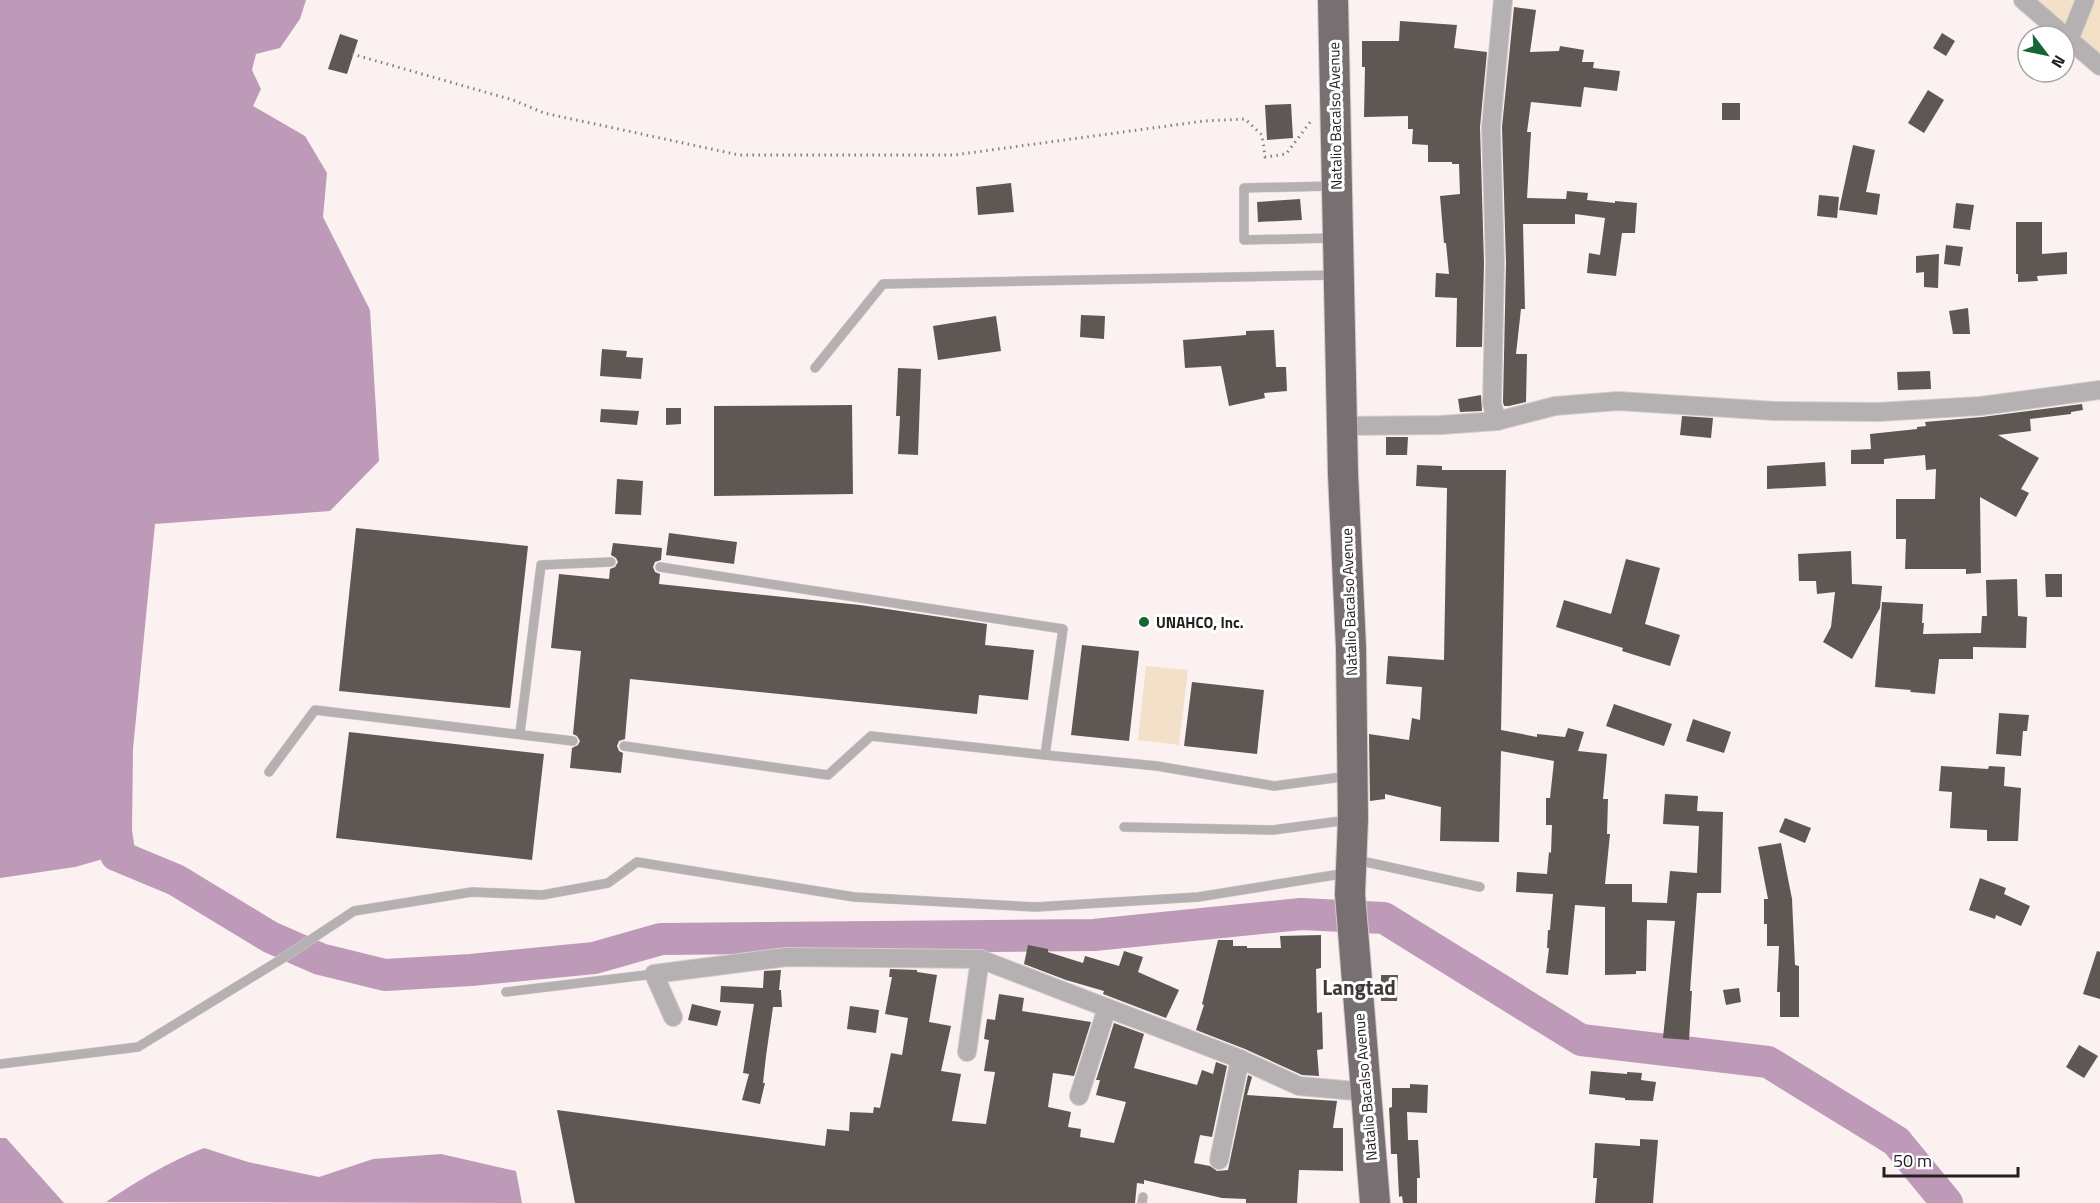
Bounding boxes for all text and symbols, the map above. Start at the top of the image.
north arrow [2016,24,2076,84]
street label: Natalio Bacalso Avenue [1322,42,1348,190]
text: N [2046,51,2072,73]
street label: Natalio Bacalso Avenue [1335,528,1363,676]
place label: UNAHCO, Inc. [1156,611,1244,634]
marker: UNAHCO, Inc. [1137,615,1151,629]
district label: Langtad [1322,971,1396,1003]
street label: Natalio Bacalso Avenue [1347,1012,1383,1162]
scale bar [1884,1140,2018,1178]
text: 50 m [1893,1147,1932,1174]

